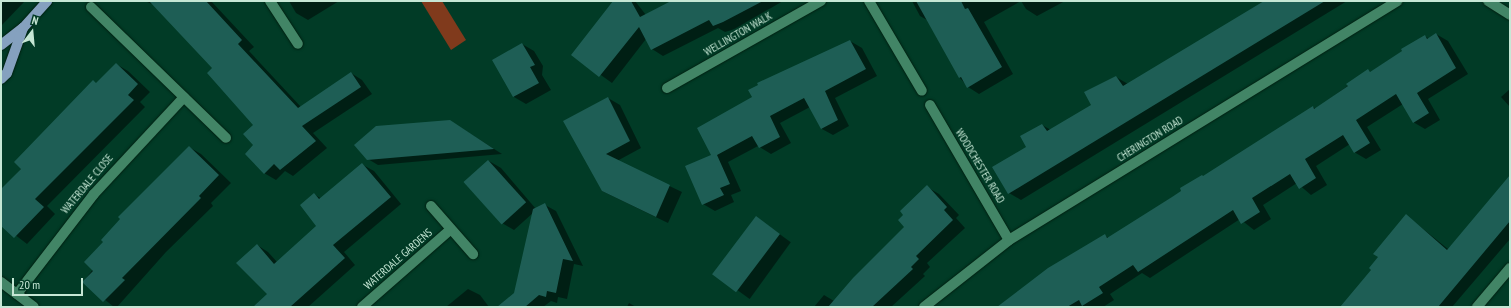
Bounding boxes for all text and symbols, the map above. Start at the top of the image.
street label: WELLINGTON WALK [702,9,774,59]
north arrow [12,12,52,52]
text: N [31,13,40,28]
street label: CHERINGTON ROAD [1115,113,1185,165]
street label: WOODCHESTER ROAD [953,126,1007,206]
street label: WATERDALE CLOSE [58,152,116,216]
street label: WATERDALE GARDENS [361,226,435,292]
scale bar [14,270,85,296]
text: 20 m [19,277,40,292]

